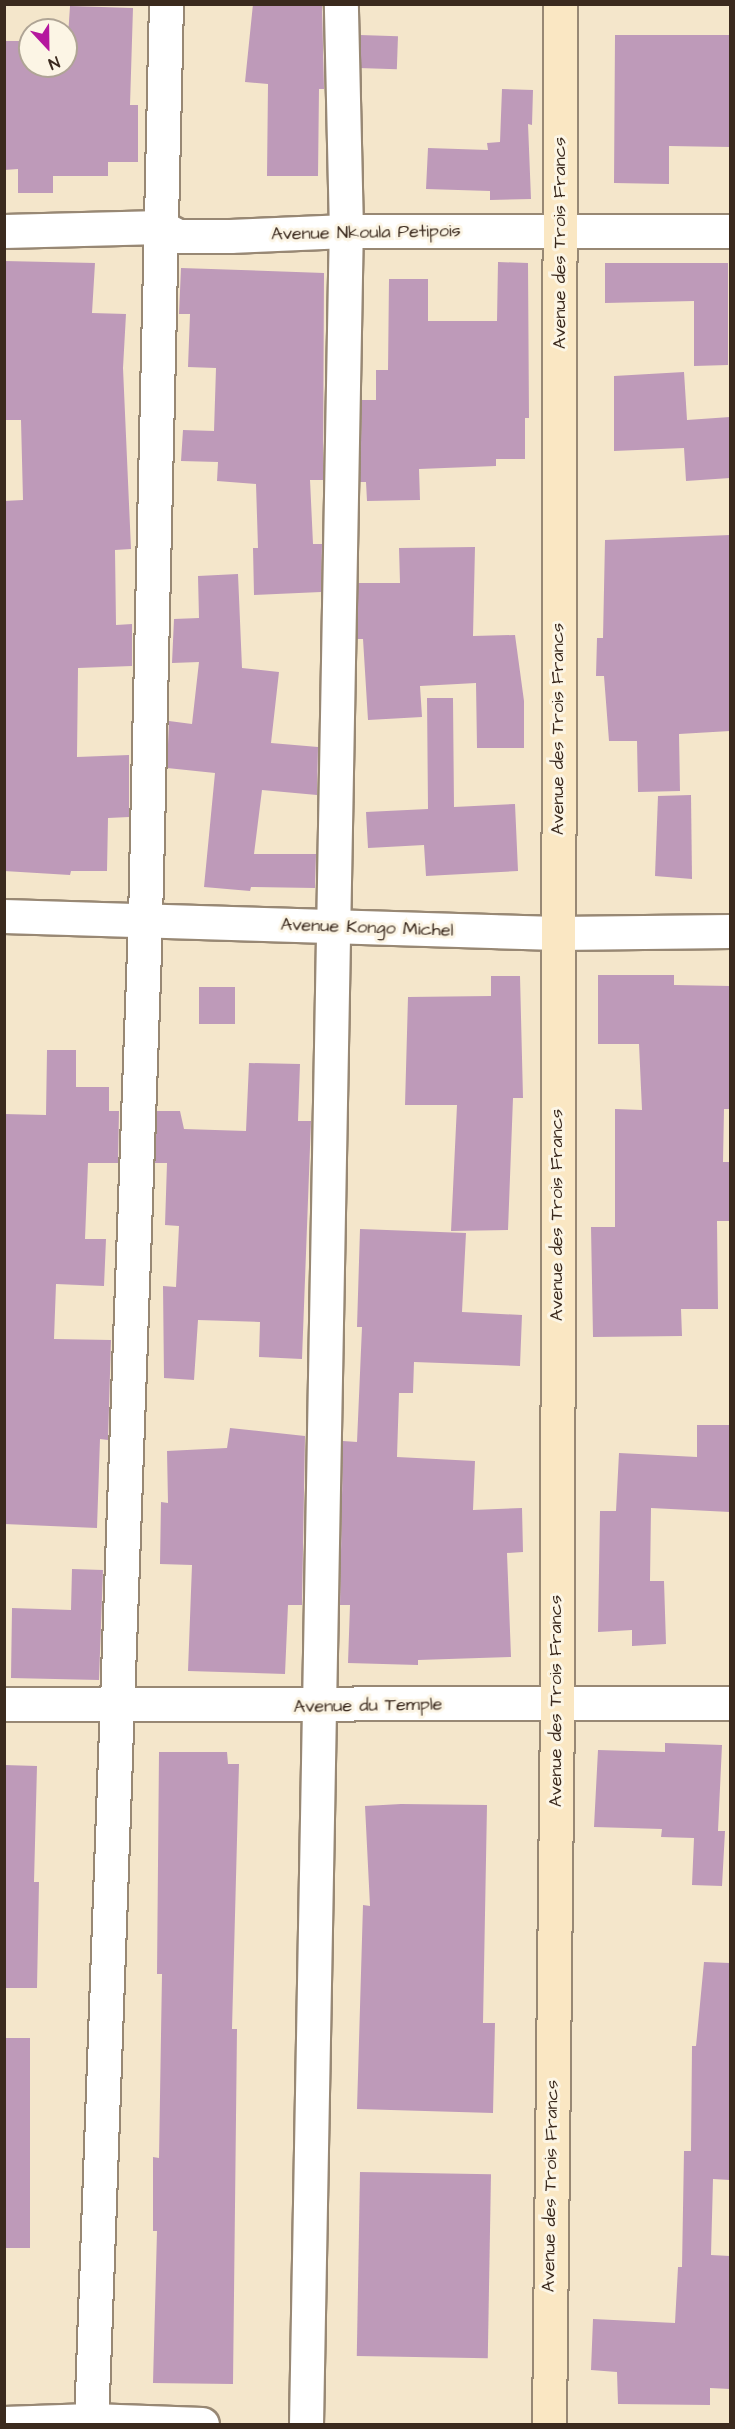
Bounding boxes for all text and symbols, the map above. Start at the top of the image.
north arrow [18,18,78,78]
text: N [45,51,63,75]
street label: Avenue des Trois Francs [549,137,571,349]
street label: Avenue Nkoula Petipois [271,221,461,245]
street label: Avenue des Trois Francs [547,623,569,835]
street label: Avenue Kongo Michel [280,914,454,942]
street label: Avenue des Trois Francs [546,1109,568,1321]
street label: Avenue des Trois Francs [545,1595,567,1807]
street label: Avenue du Temple [293,1694,443,1718]
street label: Avenue des Trois Francs [538,2080,564,2292]

